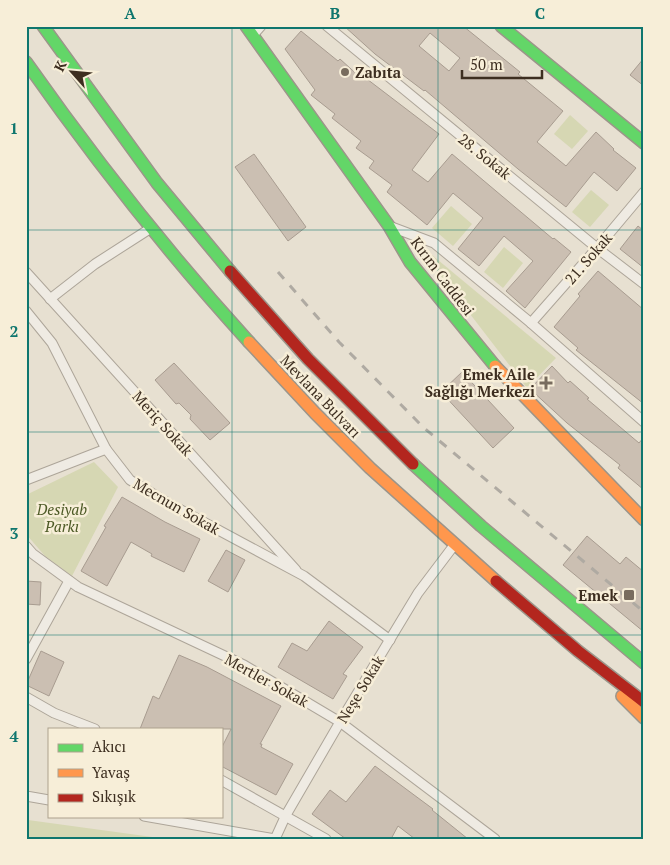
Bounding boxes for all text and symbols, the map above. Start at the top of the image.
text: A [124,2,136,24]
text: B [330,2,340,24]
text: C [535,2,545,24]
north arrow [48,48,98,98]
scale bar [462,48,542,80]
text: 50 m [470,54,503,74]
text: K [49,57,71,75]
place label: Zabıta [355,62,402,82]
marker: Zabıta [339,66,351,78]
text: 1 [9,117,19,139]
street label: 28. Sokak [454,129,516,184]
street label: 21. Sokak [560,228,616,288]
street label: Kırım Caddesi [407,233,479,319]
text: 2 [9,320,19,342]
street label: Mevlana Bulvarı [276,350,366,442]
place label: Emek Aile Sağlığı Merkezi [425,364,535,401]
marker: Emek Aile Sağlığı Merkezi [539,376,553,390]
street label: Meriç Sokak [129,386,198,460]
street label: Mecnun Sokak [130,473,224,539]
park label: Desiyab Parkı [36,499,87,536]
text: 3 [9,522,19,544]
place label: Emek [578,585,618,605]
marker: Emek [622,588,636,602]
street label: Mertler Sokak [222,649,313,711]
street label: Neşe Sokak [332,651,388,727]
text: 4 [9,725,19,747]
legend [48,728,222,818]
text: Akıcı [92,736,126,756]
text: Yavaş [92,762,130,782]
text: Sıkışık [92,786,136,806]

